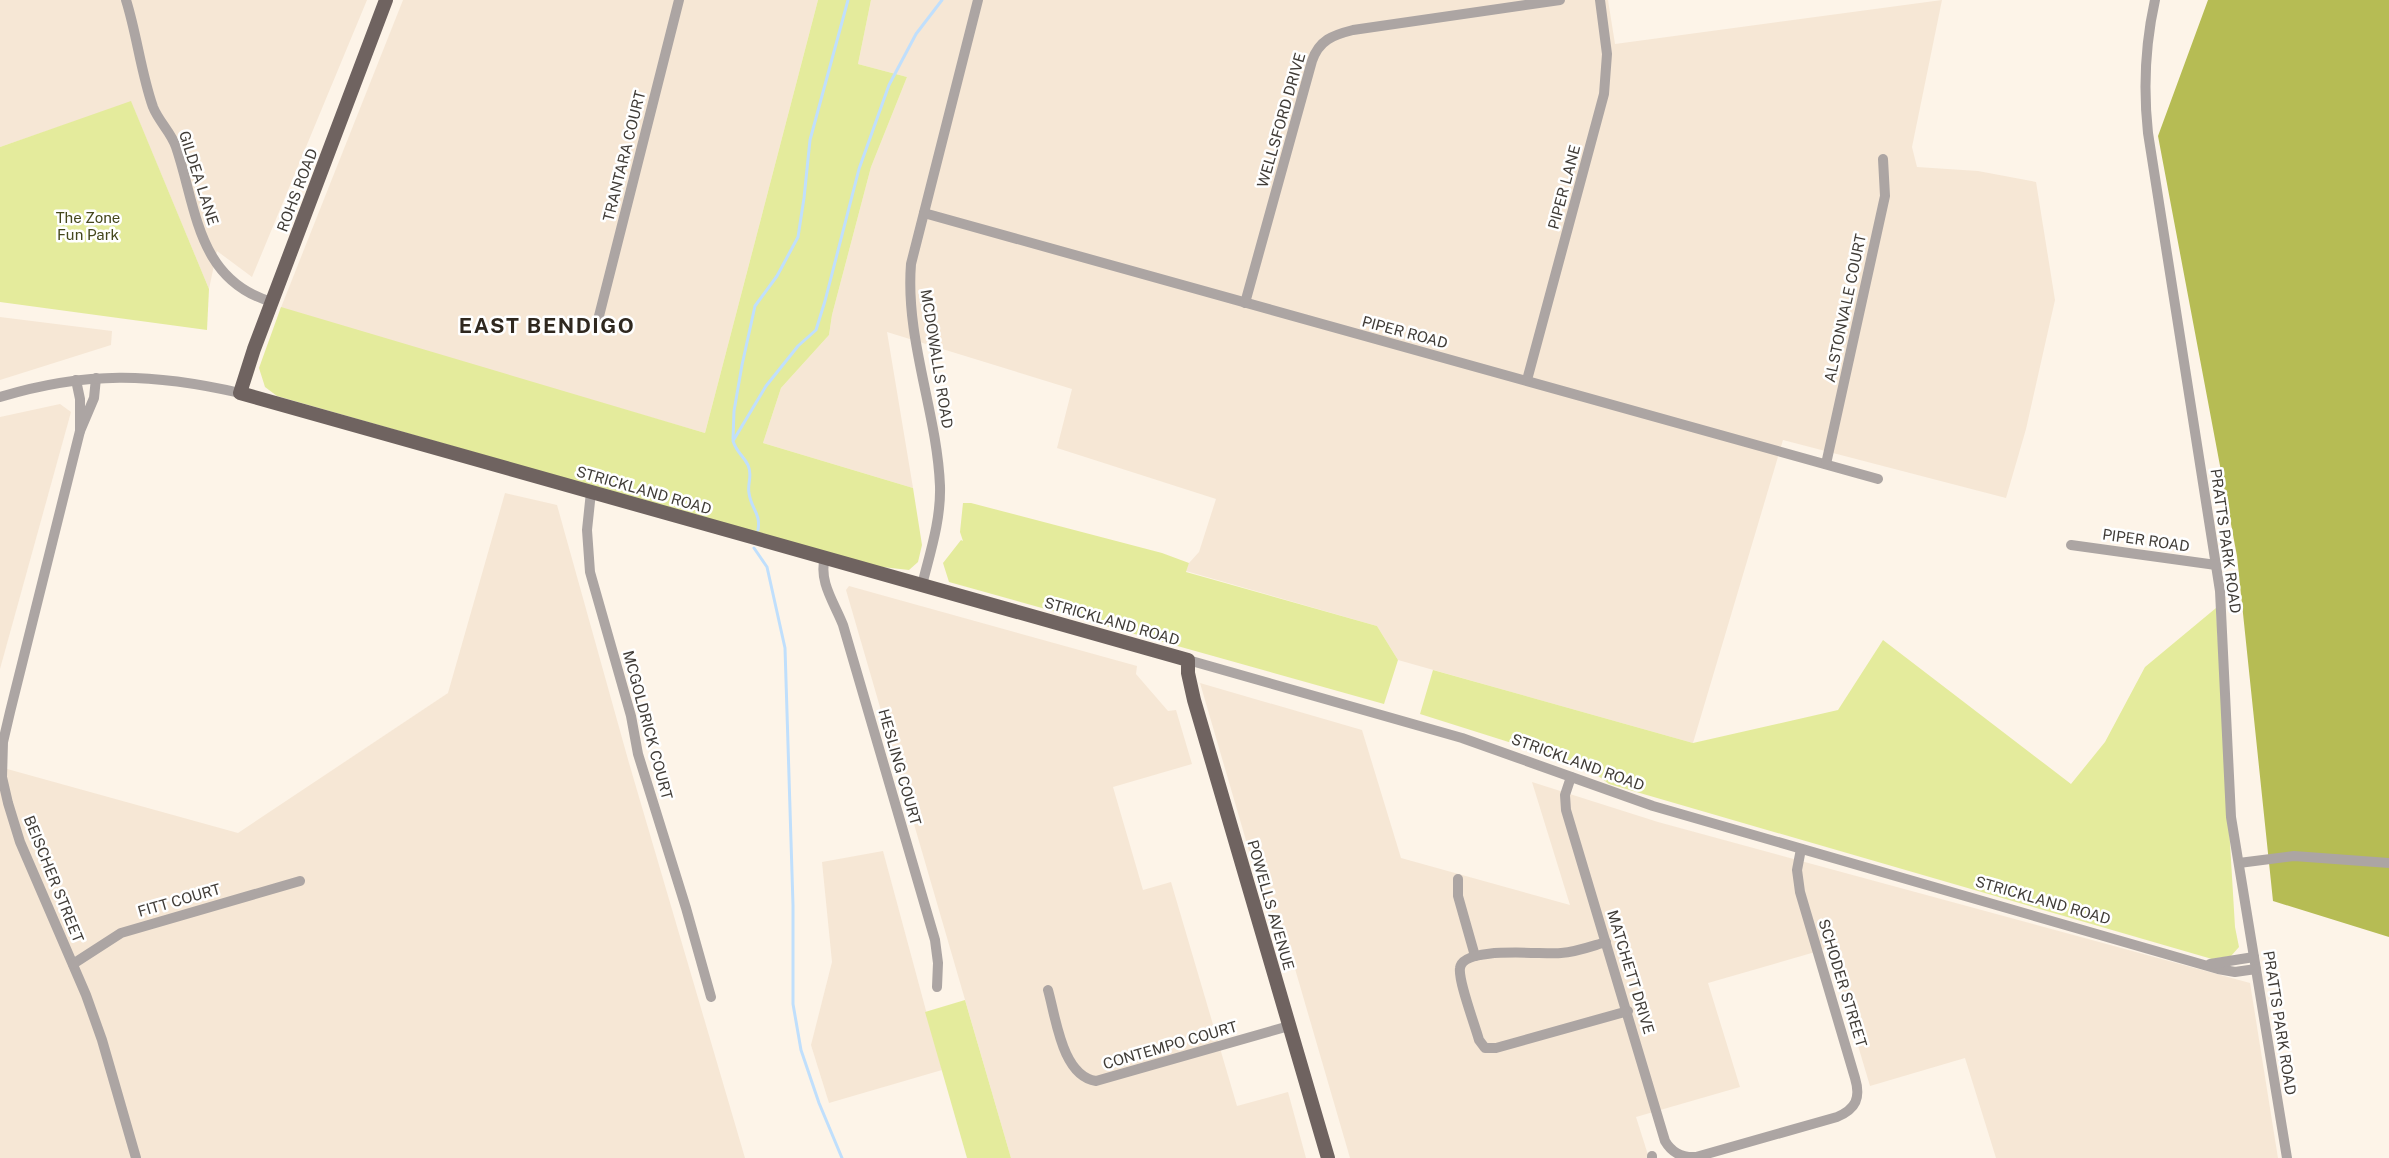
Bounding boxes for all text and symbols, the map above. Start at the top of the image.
street label: WELLSFORD DRIVE [1254,51,1308,189]
street label: TRANTARA COURT [600,89,649,223]
street label: GILDEA LANE [176,129,222,227]
street label: PIPER LANE [1545,143,1583,231]
street label: ROHS ROAD [273,146,321,234]
park label: The Zone Fun Park [56,209,120,243]
street label: ALSTONVALE COURT [1821,232,1869,384]
street label: MCDOWALLS ROAD [918,288,956,430]
street label: PIPER ROAD [1360,312,1450,352]
district label: EAST BENDIGO [459,313,635,338]
street label: STRICKLAND ROAD [574,463,714,517]
street label: PRATTS PARK ROAD [2207,468,2245,614]
street label: PIPER ROAD [2101,525,2191,555]
street label: STRICKLAND ROAD [1042,594,1182,648]
street label: MCGOLDRICK COURT [620,649,676,802]
street label: HESLING COURT [875,707,925,827]
street label: STRICKLAND ROAD [1509,730,1647,794]
street label: BEISCHER STREET [21,813,87,945]
street label: POWELLS AVENUE [1244,838,1298,972]
street label: STRICKLAND ROAD [1973,873,2113,927]
street label: FITT COURT [136,880,223,920]
street label: MATCHETT DRIVE [1604,908,1658,1036]
street label: SCHODER STREET [1815,917,1871,1049]
street label: PRATTS PARK ROAD [2260,950,2300,1096]
street label: CONTEMPO COURT [1101,1018,1239,1072]

